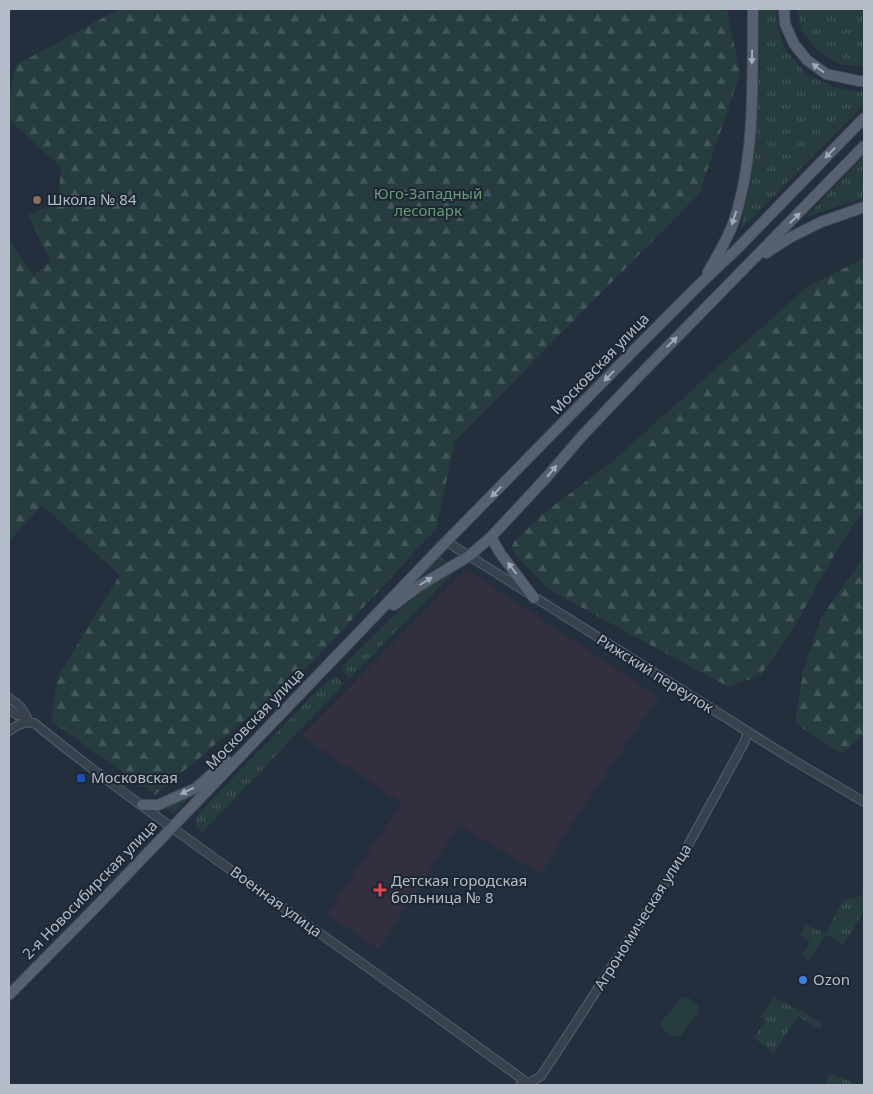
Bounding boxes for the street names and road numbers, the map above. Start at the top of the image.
street label: Московская улица [546,308,653,418]
street label: Рижский переулок [593,629,718,717]
street label: Московская улица [201,663,308,773]
street label: 2-я Новосибирская улица [17,815,161,963]
street label: Агрономическая улица [589,840,695,993]
street label: Военная улица [227,861,326,941]

